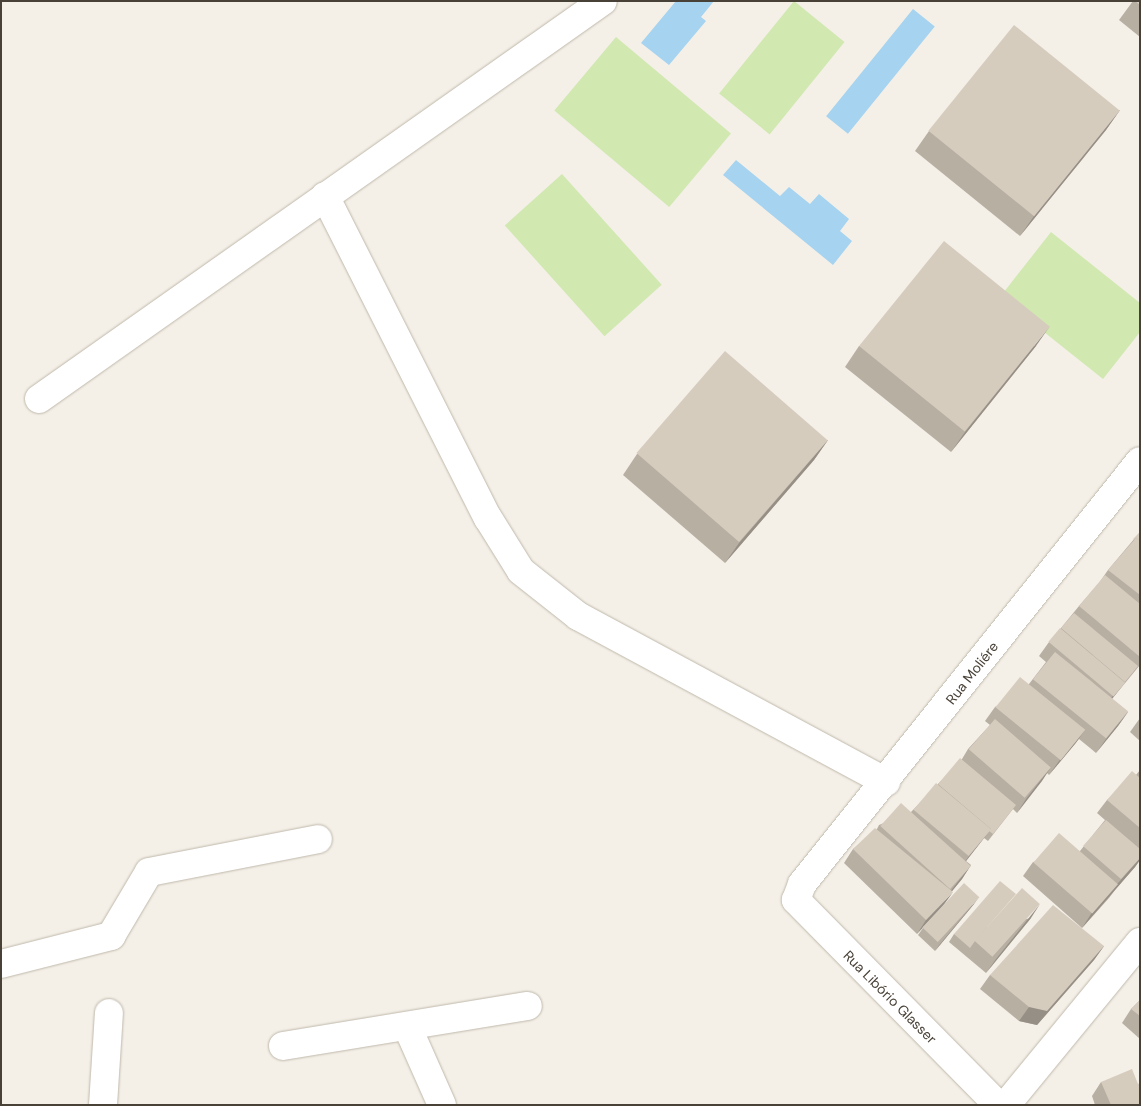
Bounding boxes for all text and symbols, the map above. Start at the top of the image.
street label: Rua Moliére [942,638,1002,708]
street label: Rua Libório Glasser [840,947,940,1047]

